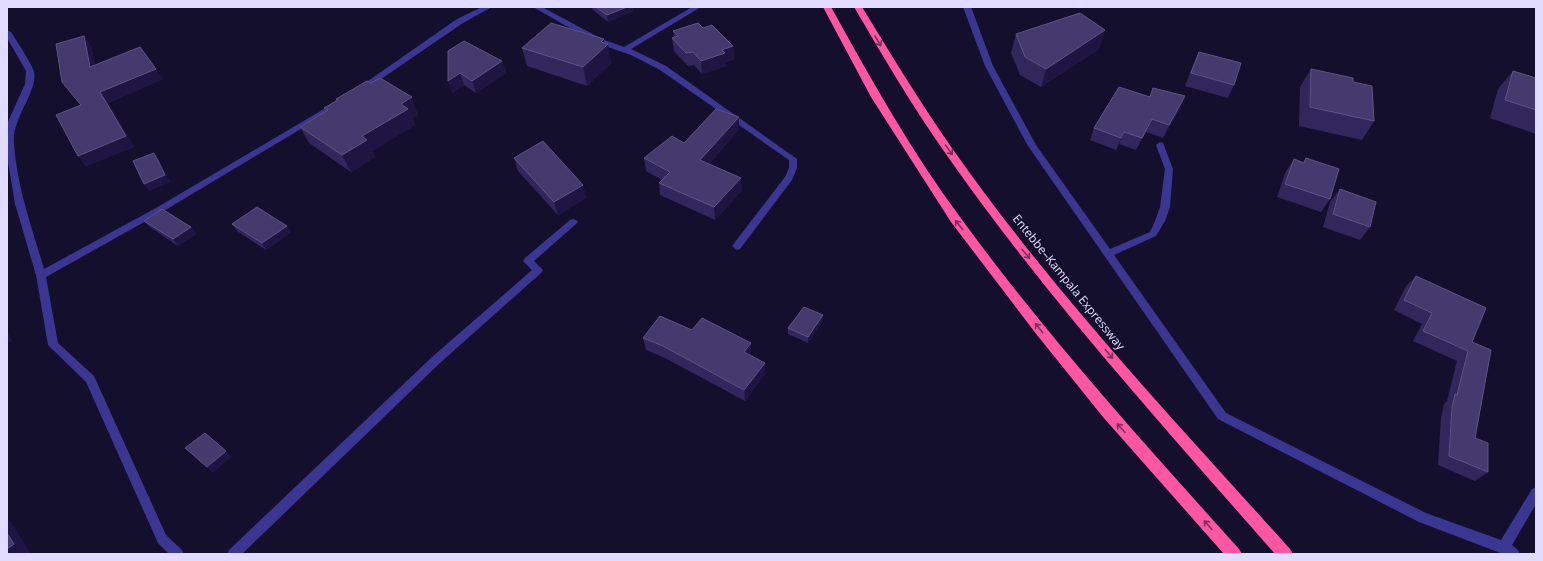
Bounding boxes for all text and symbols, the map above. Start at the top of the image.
one-way arrow [874,35,882,46]
one-way arrow [945,144,953,155]
street label: Entebbe–Kampala Expressway [1009,211,1130,354]
one-way arrow [955,219,964,230]
one-way arrow [1021,249,1030,259]
one-way arrow [1034,322,1043,333]
one-way arrow [1105,349,1114,359]
one-way arrow [1117,423,1126,433]
one-way arrow [1203,520,1213,530]

